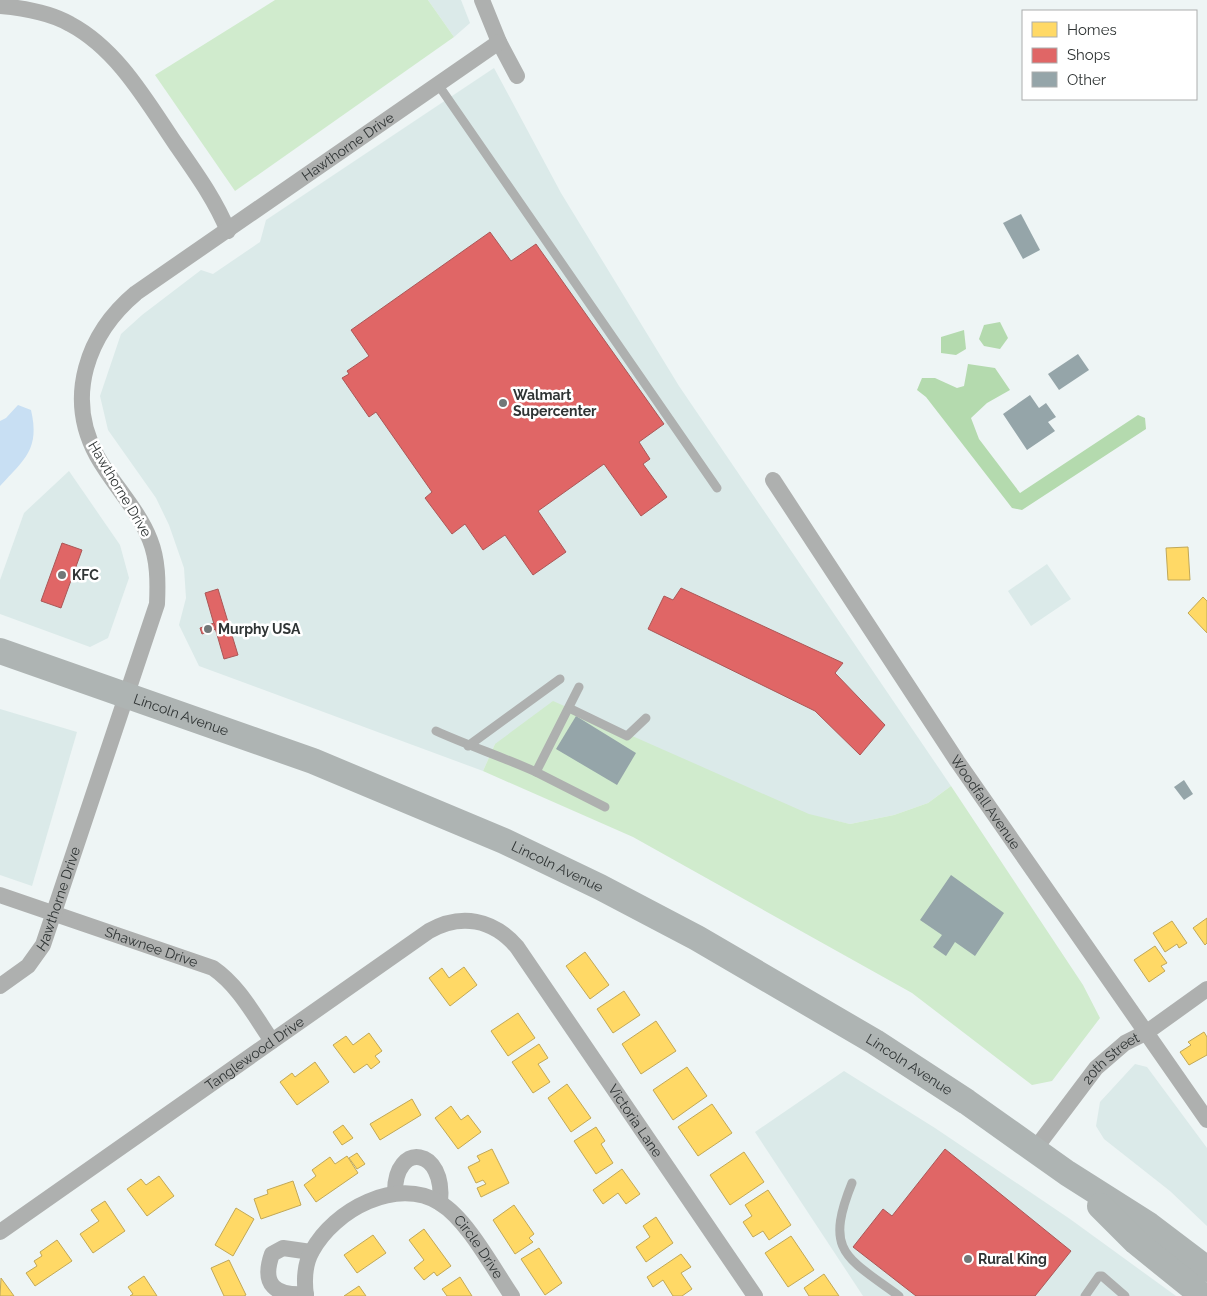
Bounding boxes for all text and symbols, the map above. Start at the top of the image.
legend [1022,10,1197,100]
text: Homes [1067,21,1117,39]
text: Shops [1067,46,1110,64]
text: Other [1067,71,1107,89]
street label: Hawthorne Drive [299,109,397,184]
place label: Walmart Supercenter [513,387,597,419]
marker: Walmart Supercenter [497,397,509,409]
street label: Hawthorne Drive [85,438,155,540]
place label: KFC [72,567,99,583]
marker: KFC [56,569,68,581]
place label: Murphy USA [218,621,301,637]
marker: Murphy USA [202,623,214,635]
street label: Lincoln Avenue [131,691,231,739]
street label: Woodfall Avenue [947,752,1024,852]
street label: Lincoln Avenue [509,838,606,895]
street label: Hawthorne Drive [33,845,83,954]
street label: Shawnee Drive [103,924,200,970]
street label: Tanglewood Drive [202,1013,307,1094]
street label: 20th Street [1079,1029,1142,1087]
street label: Lincoln Avenue [863,1031,955,1098]
street label: Victoria Lane [605,1081,666,1160]
street label: Circle Drive [451,1212,507,1282]
place label: Rural King [978,1251,1047,1267]
marker: Rural King [962,1253,974,1265]

